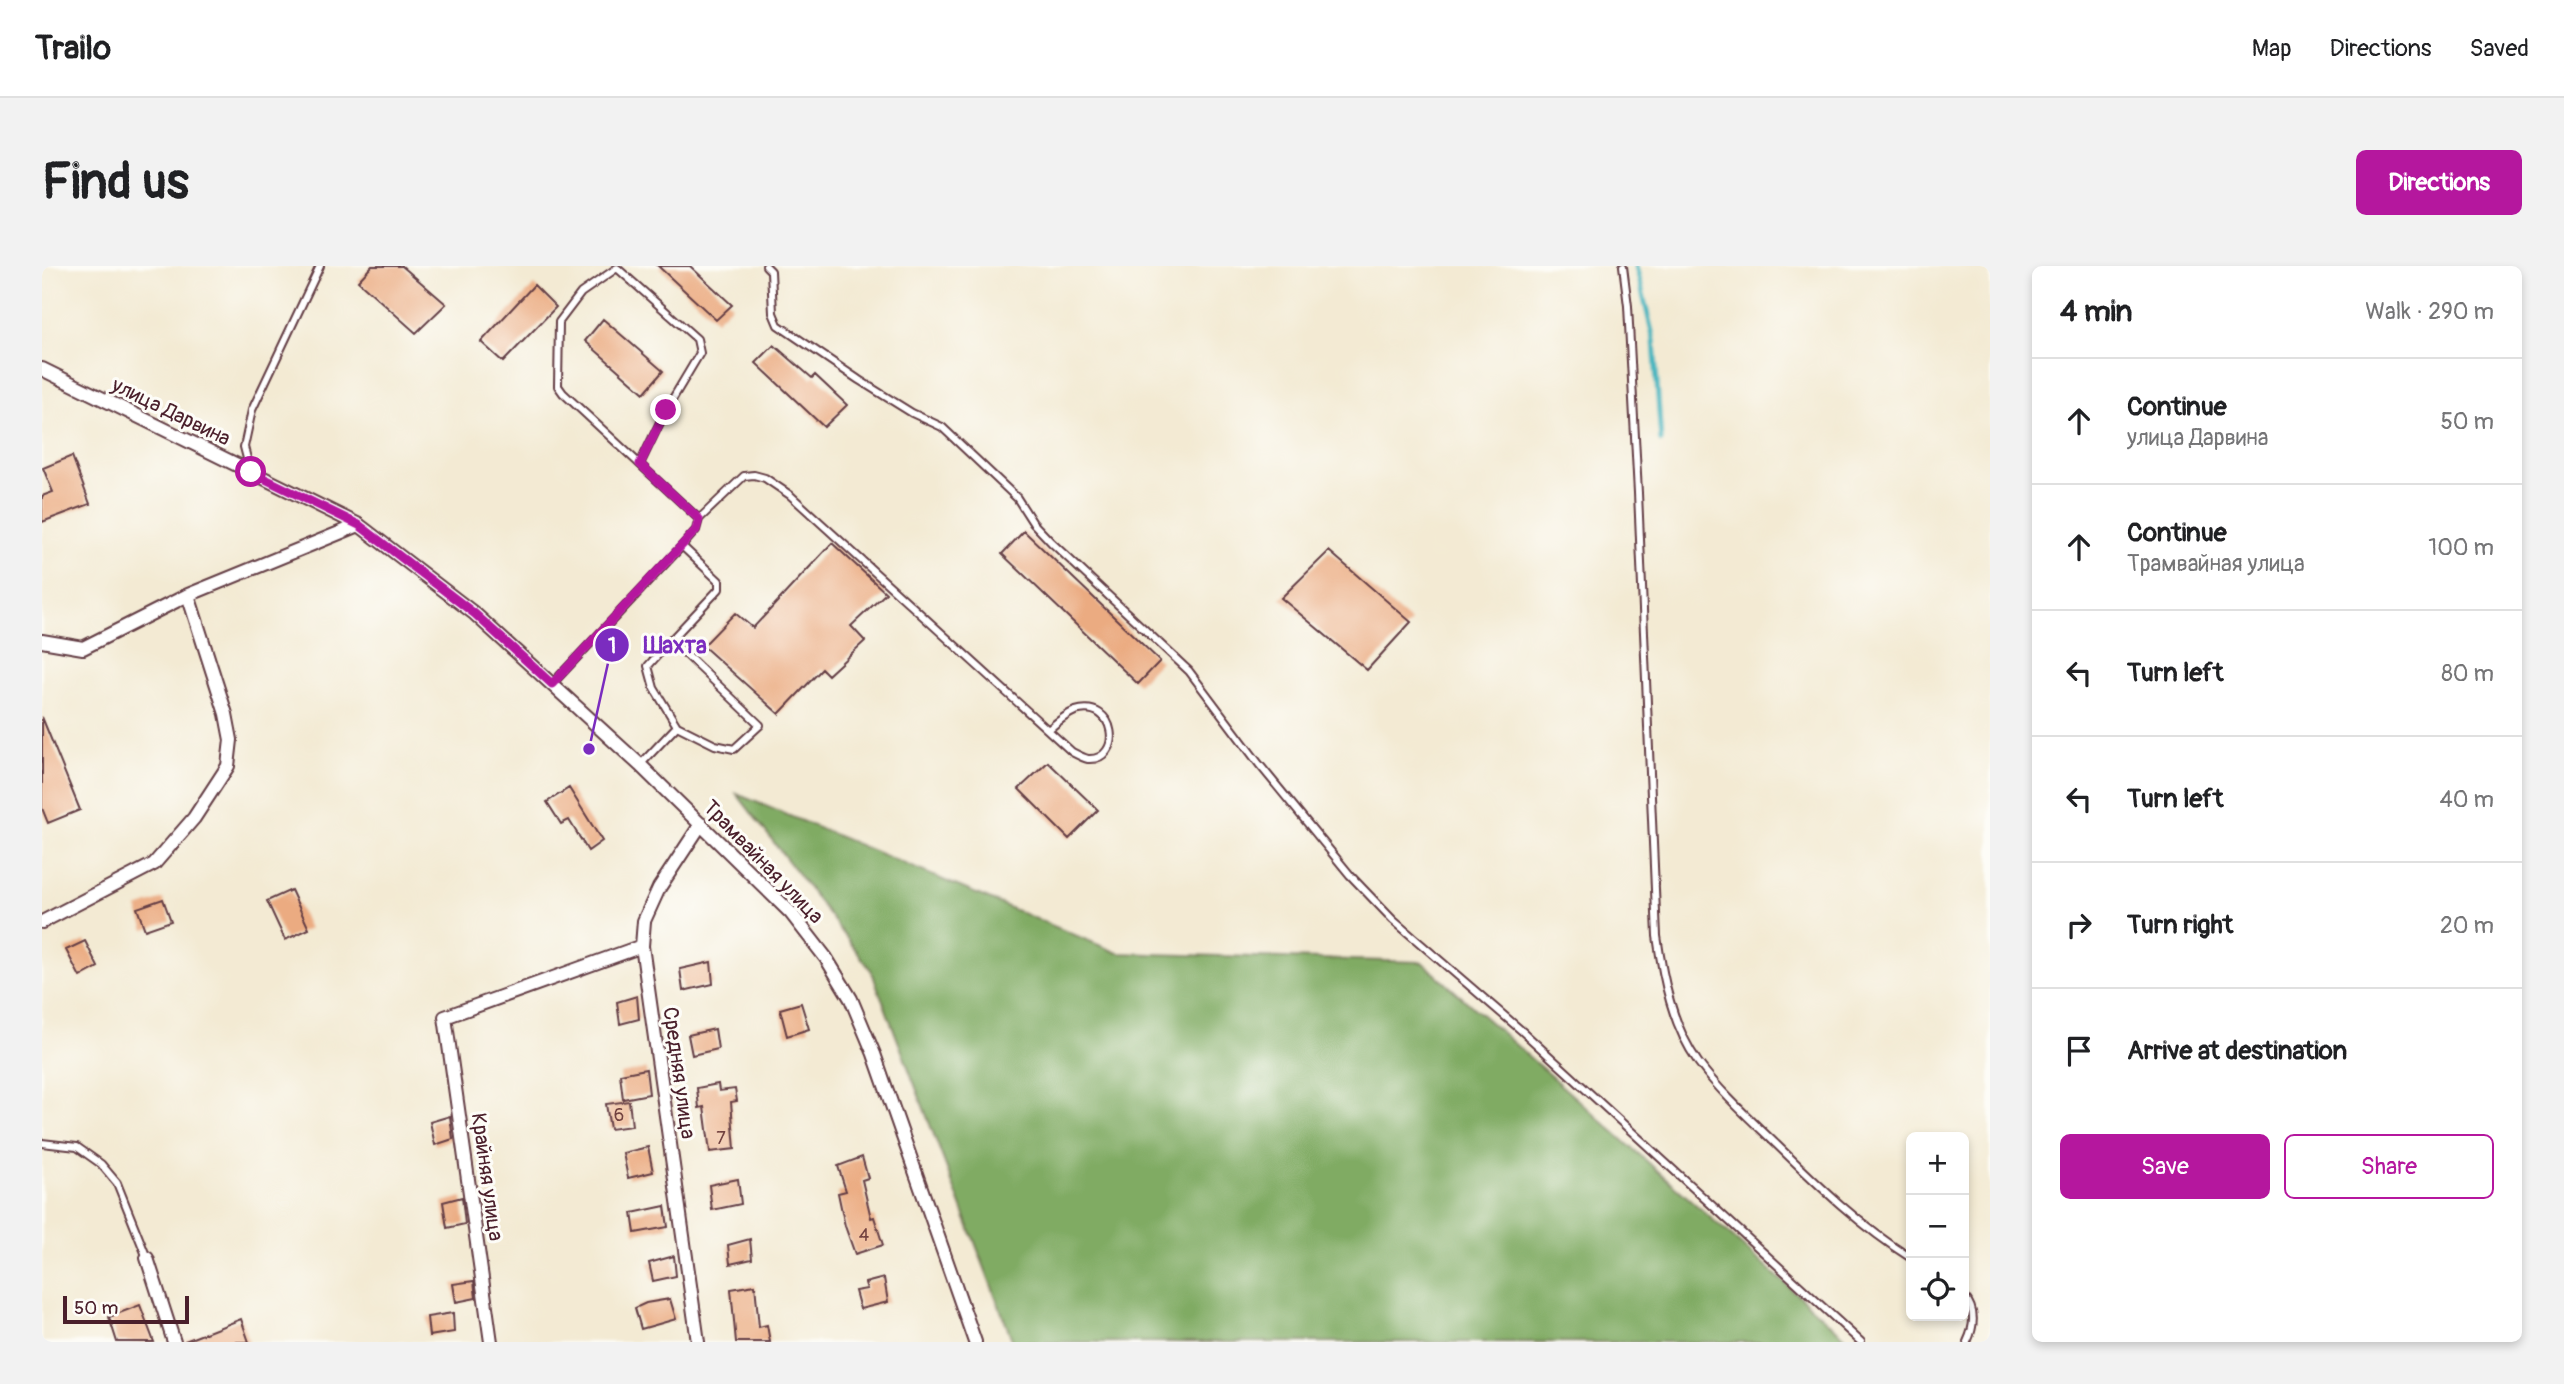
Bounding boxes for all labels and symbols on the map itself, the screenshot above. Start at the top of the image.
street label: улица Дарвина [106,371,235,452]
route end [650,394,681,425]
route start [235,456,266,487]
callout: Шахта [595,623,721,667]
text: Шахта [642,631,707,660]
text: 1 [608,633,616,660]
street label: Трамвайная улица [697,794,829,930]
street label: Средняя улица [656,1005,702,1141]
house number: 6 [614,1104,624,1127]
street label: Крайняя улица [465,1111,509,1243]
house number: 7 [716,1127,726,1150]
house number: 4 [859,1224,870,1247]
scale bar [63,1293,189,1325]

